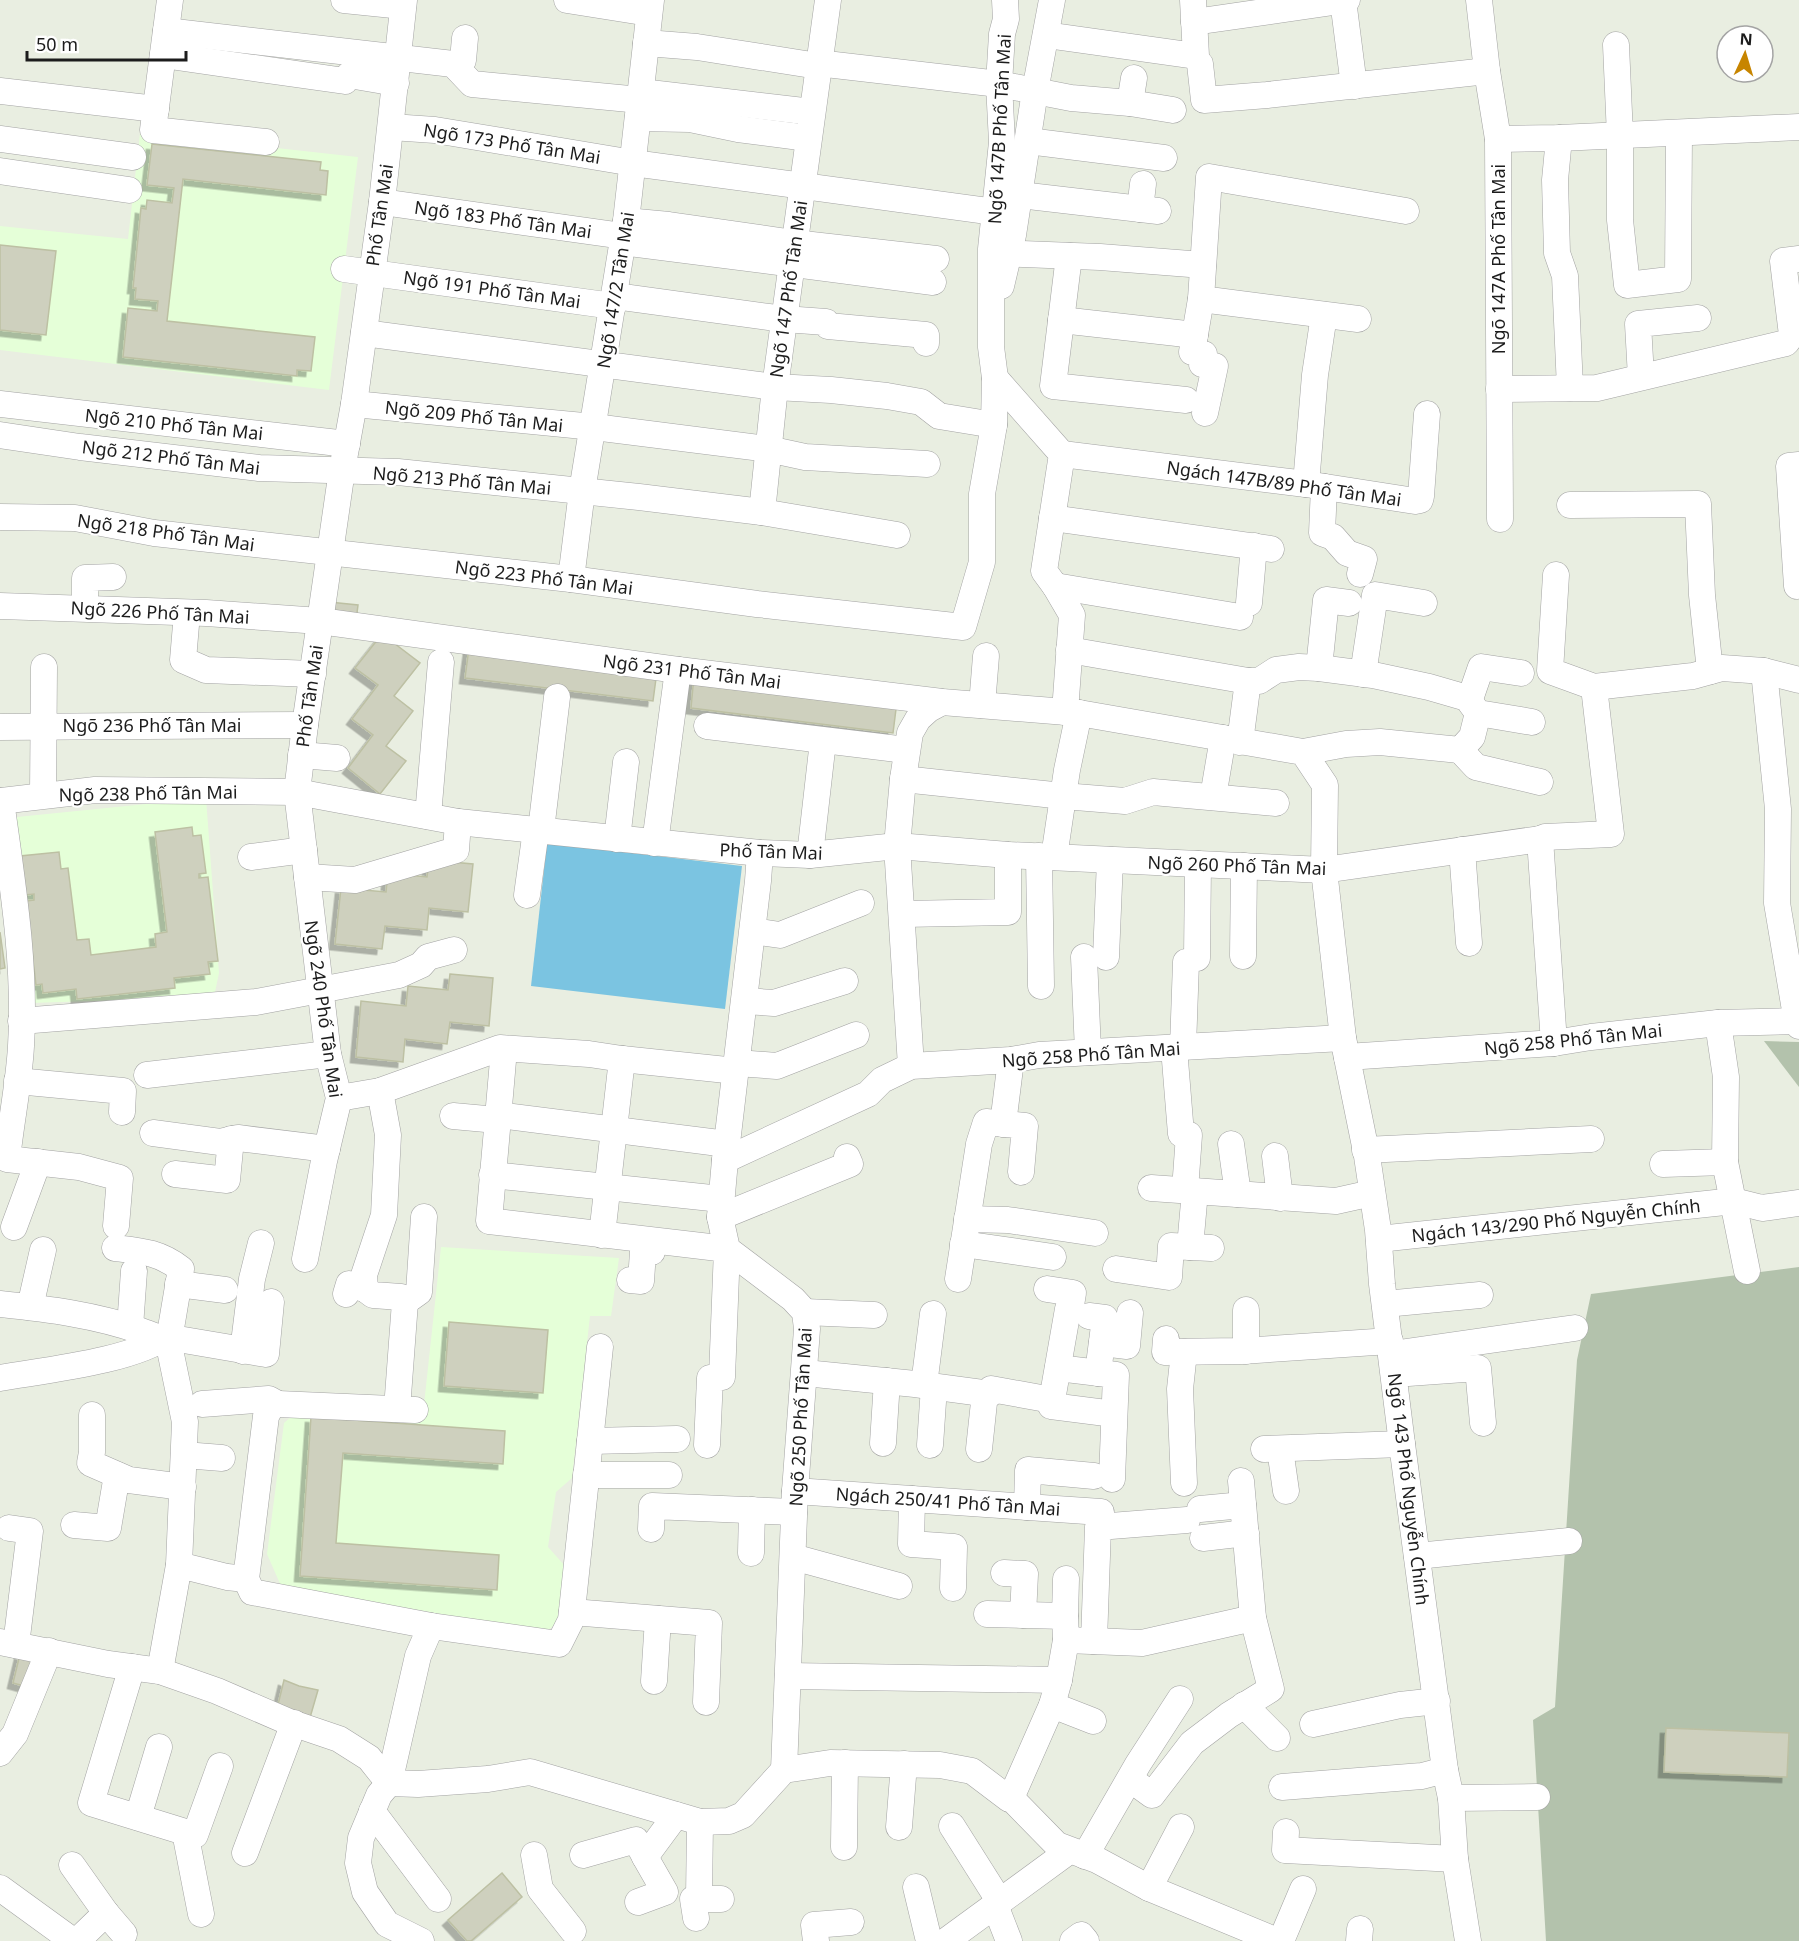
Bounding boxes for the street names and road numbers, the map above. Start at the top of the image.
street label: Ngõ 147B Phố Tân Mai [982,33,1016,225]
street label: Ngõ 173 Phố Tân Mai [422,117,602,169]
street label: Phố Tân Mai [360,162,398,268]
street label: Ngõ 147A Phố Tân Mai [1486,164,1510,354]
street label: Ngõ 183 Phố Tân Mai [413,195,593,243]
street label: Ngõ 147 Phố Tân Mai [764,199,812,379]
street label: Ngõ 147/2 Tân Mai [591,210,639,370]
street label: Ngõ 191 Phố Tân Mai [402,265,582,313]
street label: Ngõ 209 Phố Tân Mai [384,395,564,437]
street label: Ngõ 210 Phố Tân Mai [84,403,264,445]
street label: Ngõ 212 Phố Tân Mai [81,434,261,480]
street label: Ngách 147B/89 Phố Tân Mai [1165,455,1403,511]
street label: Ngõ 213 Phố Tân Mai [372,460,552,500]
street label: Ngõ 218 Phố Tân Mai [76,508,256,556]
street label: Ngõ 223 Phố Tân Mai [454,554,634,600]
street label: Ngõ 226 Phố Tân Mai [70,595,250,629]
street label: Phố Tân Mai [290,643,328,749]
street label: Ngõ 231 Phố Tân Mai [602,648,782,694]
street label: Ngõ 236 Phố Tân Mai [62,713,242,737]
street label: Ngõ 238 Phố Tân Mai [58,779,238,807]
street label: Phố Tân Mai [719,837,823,865]
street label: Ngõ 260 Phố Tân Mai [1147,850,1327,880]
street label: Ngõ 240 Phố Tân Mai [300,919,348,1099]
street label: Ngõ 258 Phố Tân Mai [1483,1018,1663,1060]
street label: Ngõ 258 Phố Tân Mai [1001,1036,1181,1072]
street label: Ngách 143/290 Phố Nguyễn Chính [1410,1193,1702,1247]
street label: Ngõ 250 Phố Tân Mai [783,1327,817,1507]
street label: Ngõ 143 Phố Nguyễn Chính [1383,1371,1435,1607]
street label: Ngách 250/41 Phố Tân Mai [835,1481,1061,1521]

